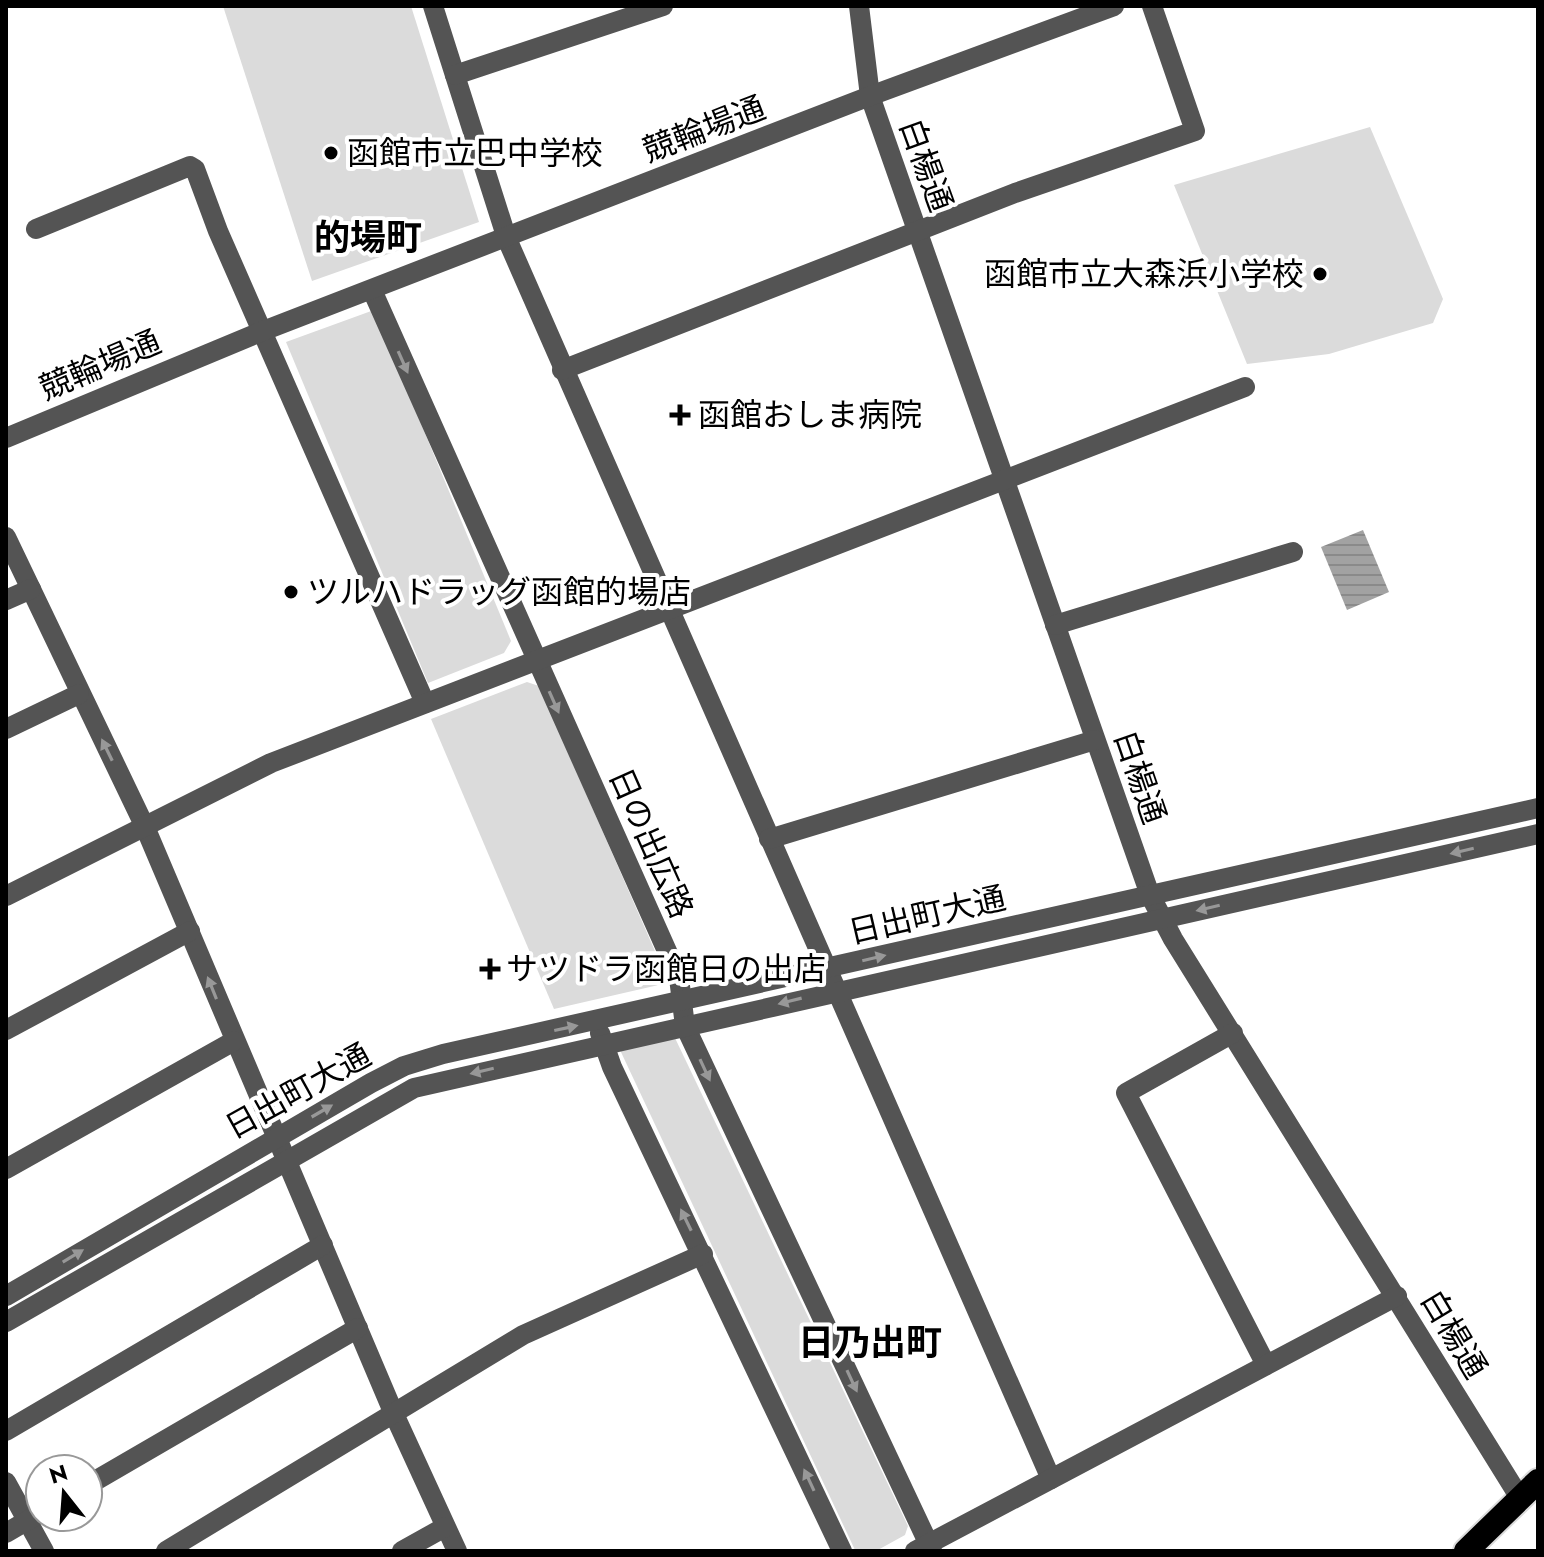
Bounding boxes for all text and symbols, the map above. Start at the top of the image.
street label: 競輪場通 [636,85,772,173]
street label: 白楊通 [888,112,964,218]
place label: 函館市立巴中学校 [347,130,603,176]
marker: 函館市立巴中学校 [322,144,340,162]
district label: 的場町 [314,211,422,263]
place label: 函館市立大森浜小学校 [984,251,1304,297]
marker: 函館市立大森浜小学校 [1311,265,1329,283]
street label: 競輪場通 [32,319,168,411]
one-way arrow [397,350,410,373]
place label: 函館おしま病院 [698,392,922,438]
marker: 函館おしま病院 [669,404,691,426]
place label: ツルハドラッグ函館的場店 [307,569,691,615]
marker: ツルハドラッグ函館的場店 [282,583,300,601]
one-way arrow [547,690,561,714]
street label: 白楊通 [1103,724,1177,830]
one-way arrow [100,739,114,762]
street label: 日の出広路 [597,761,705,925]
one-way arrow [1449,845,1474,858]
street label: 日出町大通 [844,875,1010,955]
one-way arrow [1195,902,1220,915]
place label: サツドラ函館日の出店 [506,946,826,992]
one-way arrow [861,951,886,964]
marker: サツドラ函館日の出店 [481,960,499,978]
one-way arrow [206,976,219,1000]
one-way arrow [778,995,803,1008]
one-way arrow [553,1021,578,1033]
street label: 日出町大通 [217,1032,379,1150]
one-way arrow [698,1058,712,1082]
one-way arrow [470,1065,495,1078]
one-way arrow [310,1104,333,1118]
one-way arrow [680,1208,693,1231]
one-way arrow [62,1250,84,1264]
street label: 白楊通 [1410,1281,1498,1387]
district label: 日乃出町 [798,1316,942,1368]
one-way arrow [845,1369,859,1393]
north arrow [24,1453,104,1533]
text: N [45,1456,71,1492]
one-way arrow [802,1469,816,1492]

